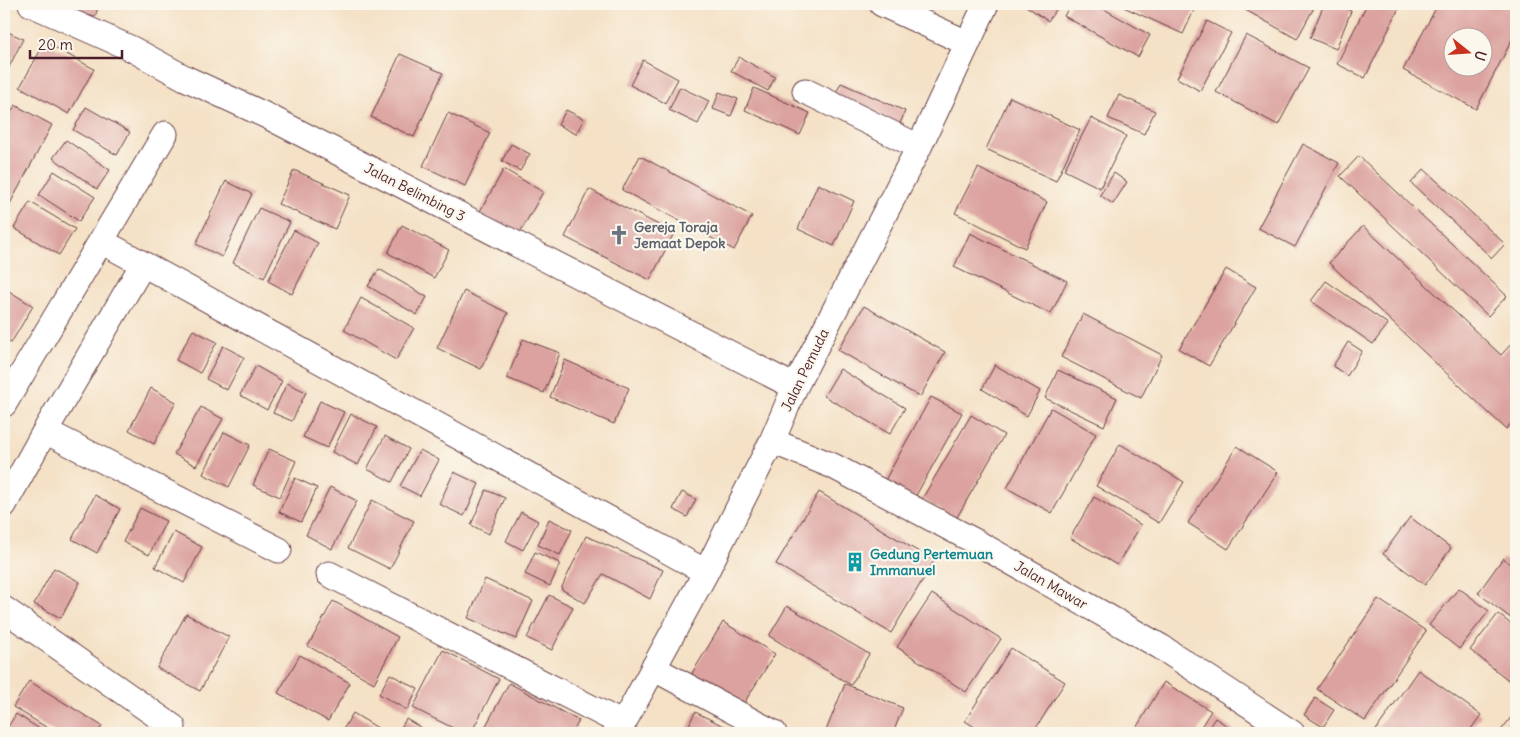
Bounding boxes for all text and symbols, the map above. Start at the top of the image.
scale bar [30,28,122,60]
north arrow [1442,28,1492,78]
text: 20 m [38,35,73,54]
text: U [1470,49,1490,63]
street label: Jalan Belimbing 3 [361,159,469,225]
place label: Gereja Toraja Jemaat Depok [634,218,725,252]
church icon: Gereja Toraja Jemaat Depok [608,224,630,246]
street label: Jalan Pemuda [777,326,833,414]
place label: Gedung Pertemuan Immanuel [870,545,993,579]
building icon: Gedung Pertemuan Immanuel [844,551,866,573]
street label: Jalan Mawar [1011,557,1091,613]

